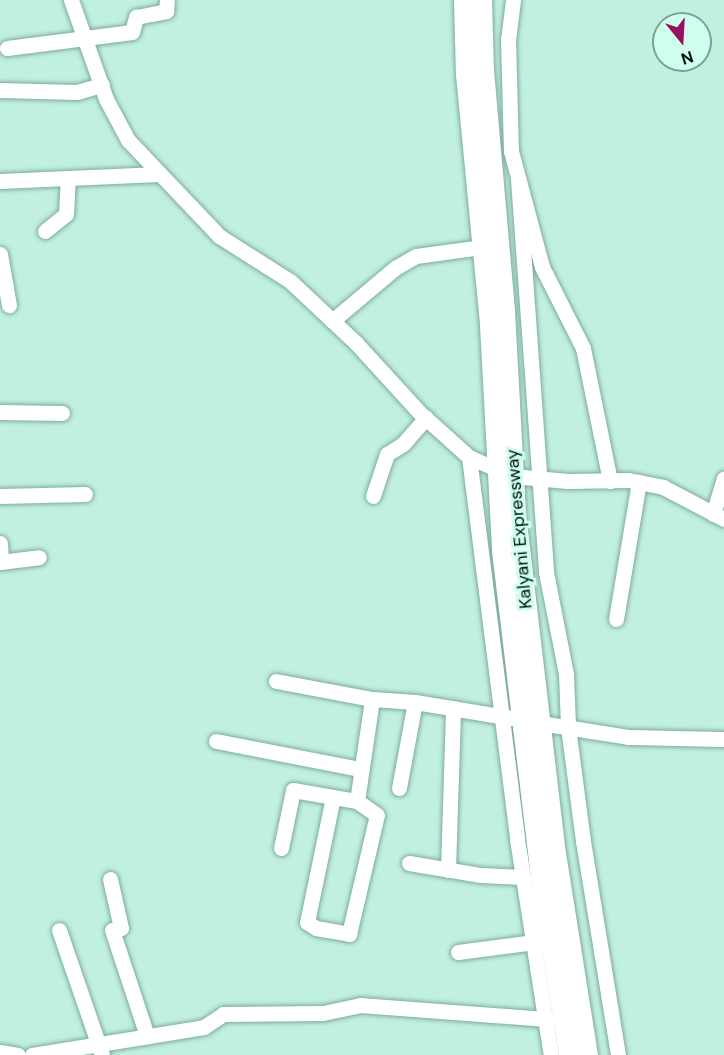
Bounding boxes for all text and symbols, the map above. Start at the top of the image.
north arrow [652,12,712,72]
text: N [678,46,696,69]
street label: Kalyani Expressway [501,448,537,610]

